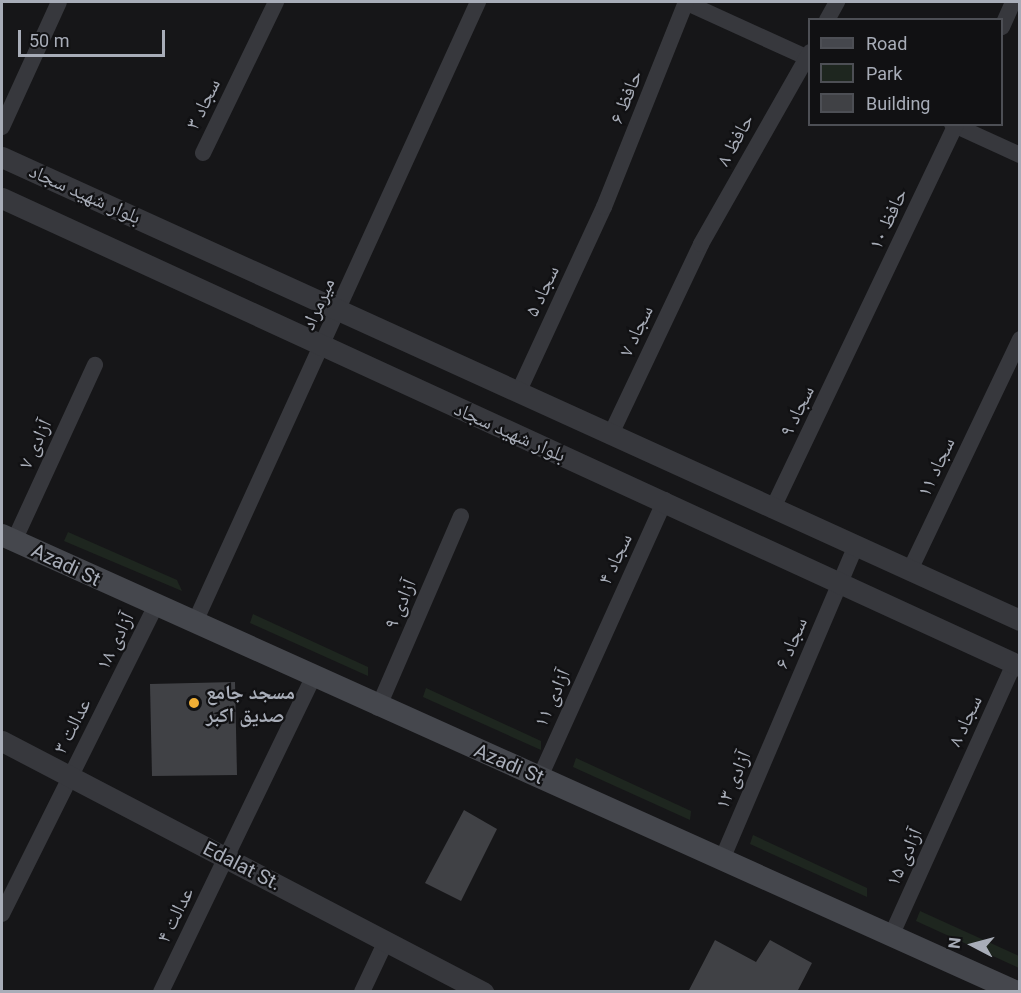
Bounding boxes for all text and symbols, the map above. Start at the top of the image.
scale bar [21,18,168,56]
legend [808,18,1003,126]
text: 50 m [29,30,69,51]
text: Road [866,33,907,54]
text: Park [866,63,902,84]
street label: حافظ ۶ [604,67,648,127]
street label: سجاد ۳ [180,75,226,133]
text: Building [866,93,930,114]
street label: حافظ ۸ [711,110,759,170]
street label: بلوار شهید سجاد [26,159,144,229]
street label: حافظ ۱۰ [863,185,913,253]
street label: سجاد ۵ [520,262,564,320]
street label: میرمراد [296,274,340,334]
street label: سجاد ۷ [614,302,658,360]
street label: سجاد ۹ [774,382,820,440]
street label: بلوار شهید سجاد [451,397,569,467]
street label: آزادی ۷ [13,415,57,473]
street label: سجاد ۱۱ [912,433,960,501]
street label: سجاد ۴ [593,530,637,588]
street label: Azadi St [28,539,104,591]
street label: آزادی ۹ [379,575,421,633]
street label: آزادی ۱۸ [91,608,139,674]
street label: سجاد ۶ [769,614,813,672]
street label: آزادی ۱۱ [529,665,575,731]
place label: مسجد جامع صدیق اکبر [206,680,295,727]
street label: سجاد ۸ [943,692,987,750]
street label: عدالت ۳ [48,694,96,758]
marker: مسجد جامع صدیق اکبر [187,696,201,710]
street label: Azadi St [470,739,548,789]
street label: آزادی ۱۳ [710,747,756,813]
street label: آزادی ۱۵ [881,824,927,890]
street label: Edalat St. [199,836,285,896]
street label: عدالت ۴ [151,883,199,947]
north arrow [943,915,1003,975]
text: N [945,936,965,950]

